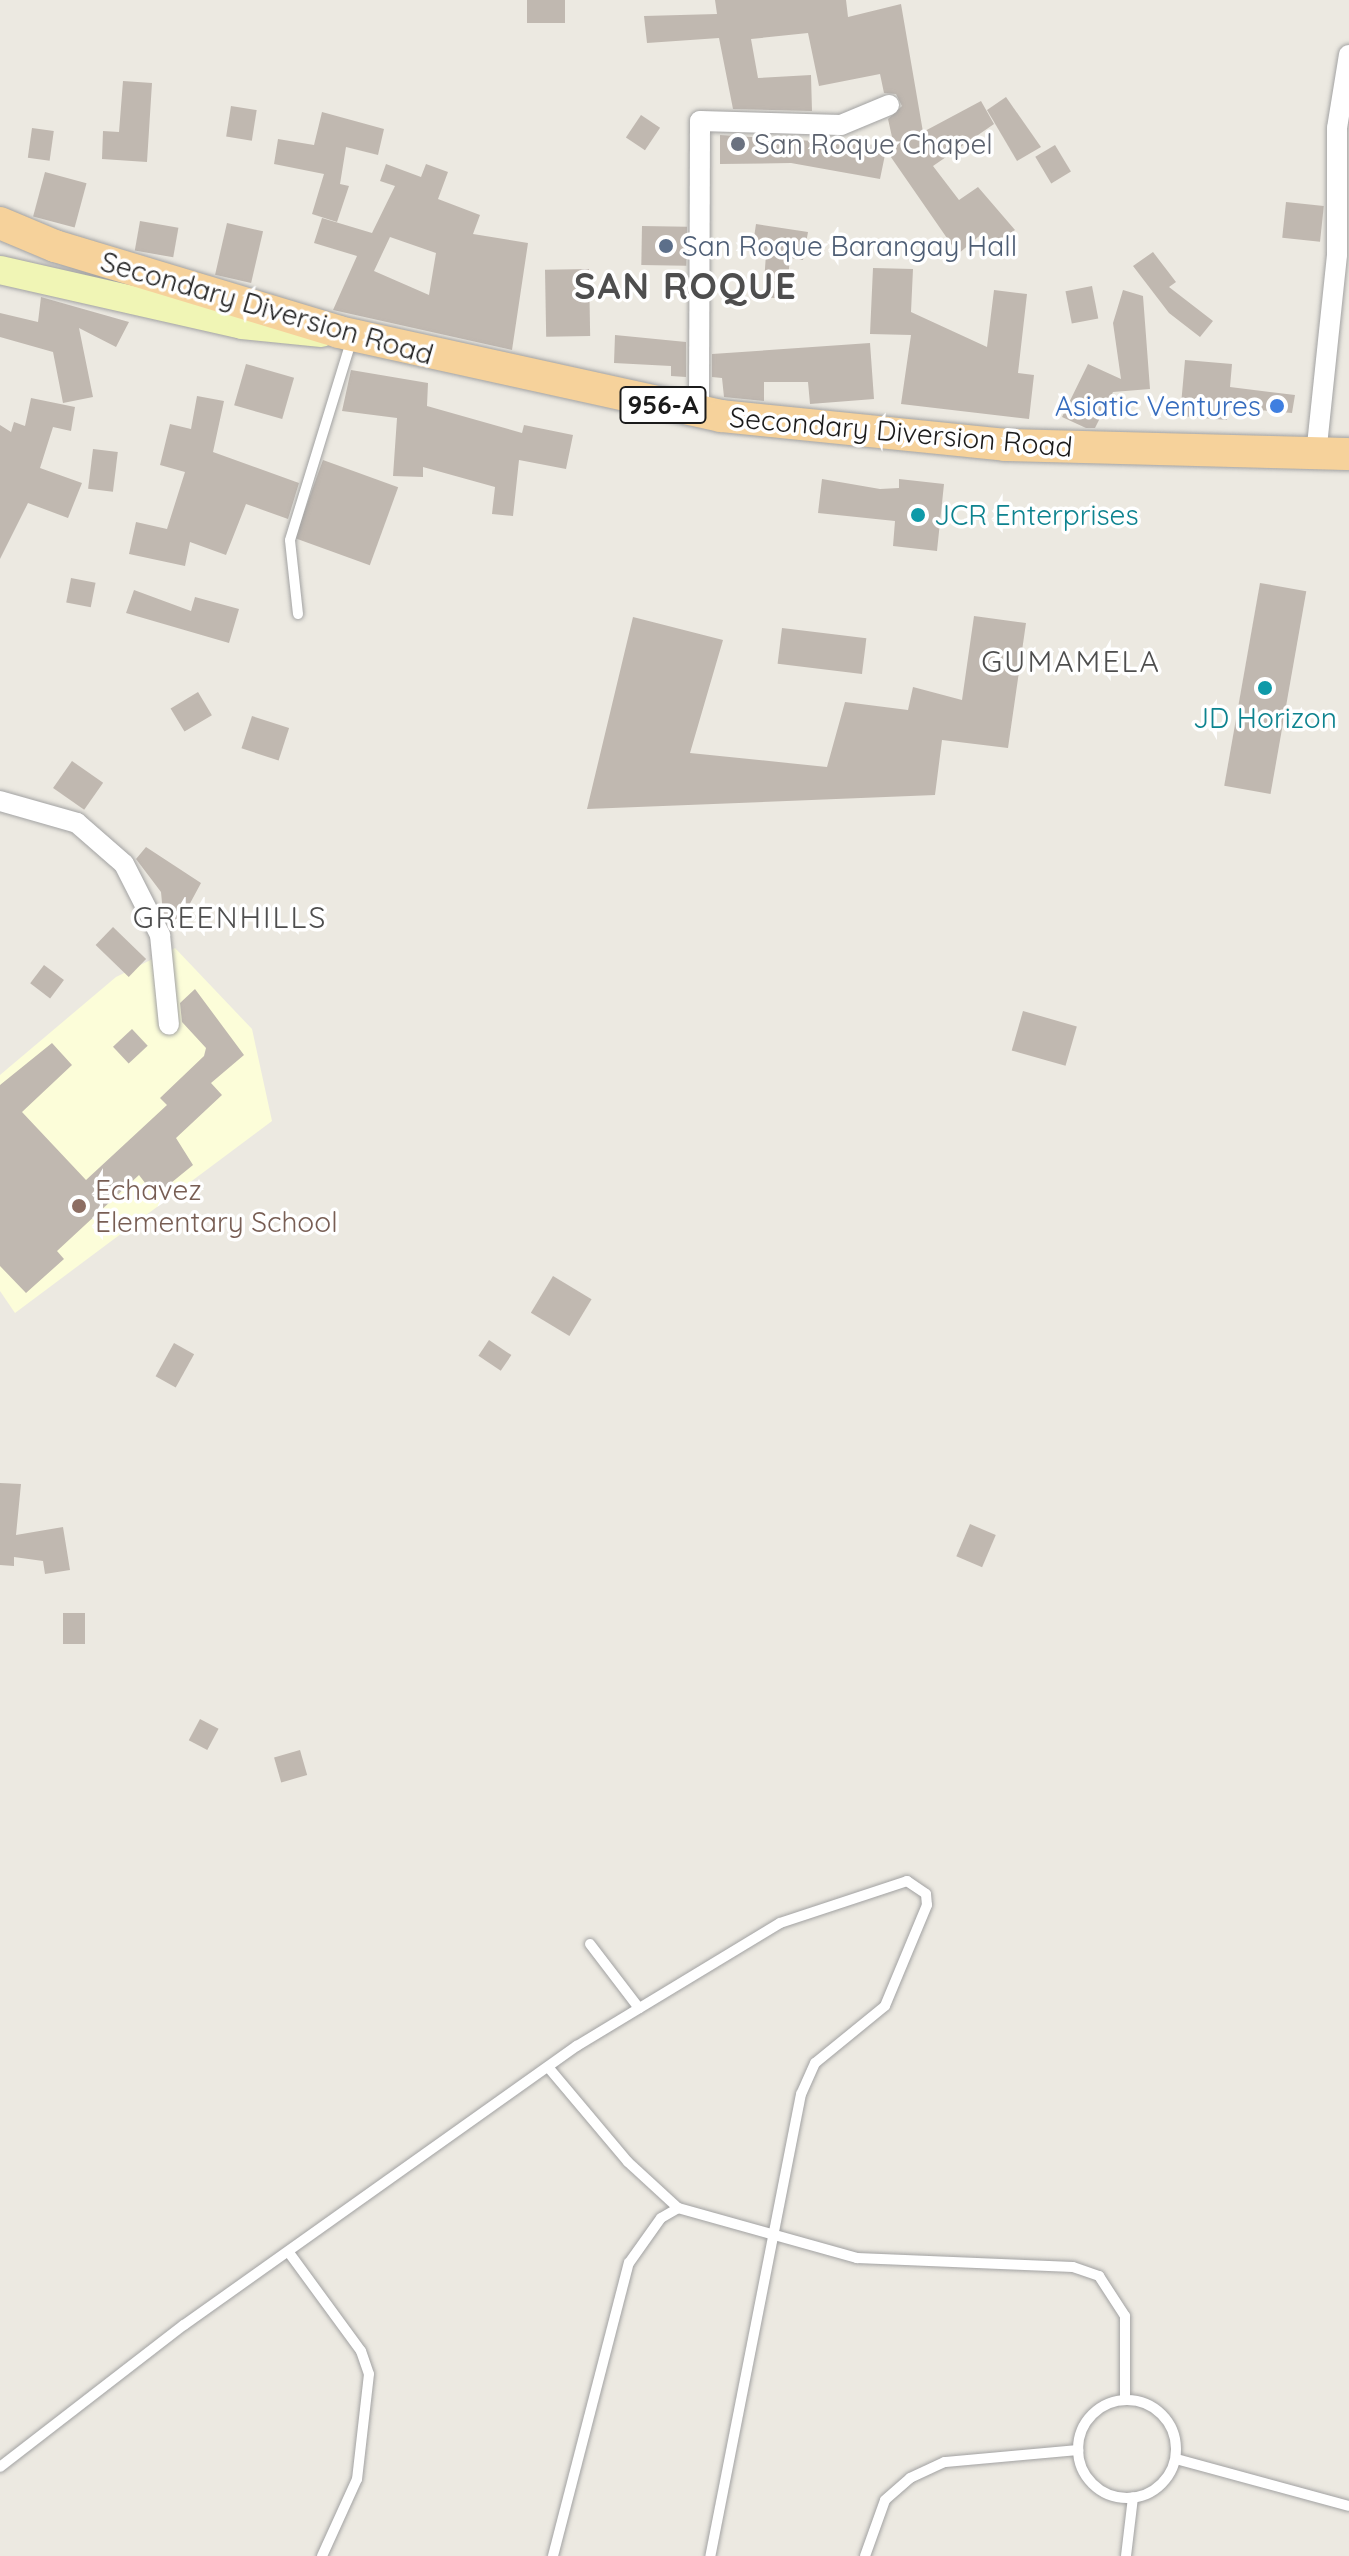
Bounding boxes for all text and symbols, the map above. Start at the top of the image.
place label: San Roque Chapel [754,127,993,161]
marker: San Roque Chapel [729,135,747,153]
place label: San Roque Barangay Hall [682,229,1017,263]
marker: San Roque Barangay Hall [657,237,675,255]
street label: Secondary Diversion Road [97,244,437,372]
district label: SAN ROQUE [574,264,798,308]
road number: 956-A [619,383,707,427]
place label: Asiatic Ventures [1055,389,1261,423]
marker: Asiatic Ventures [1268,397,1286,415]
street label: Secondary Diversion Road [728,400,1074,464]
place label: JCR Enterprises [934,498,1139,532]
marker: JCR Enterprises [909,506,927,524]
district label: GUMAMELA [981,643,1161,679]
marker: JD Horizon [1256,679,1274,697]
place label: JD Horizon [1193,701,1337,735]
district label: GREENHILLS [133,899,327,935]
place label: Echavez Elementary School [95,1173,338,1239]
marker: Echavez Elementary School [70,1197,88,1215]

